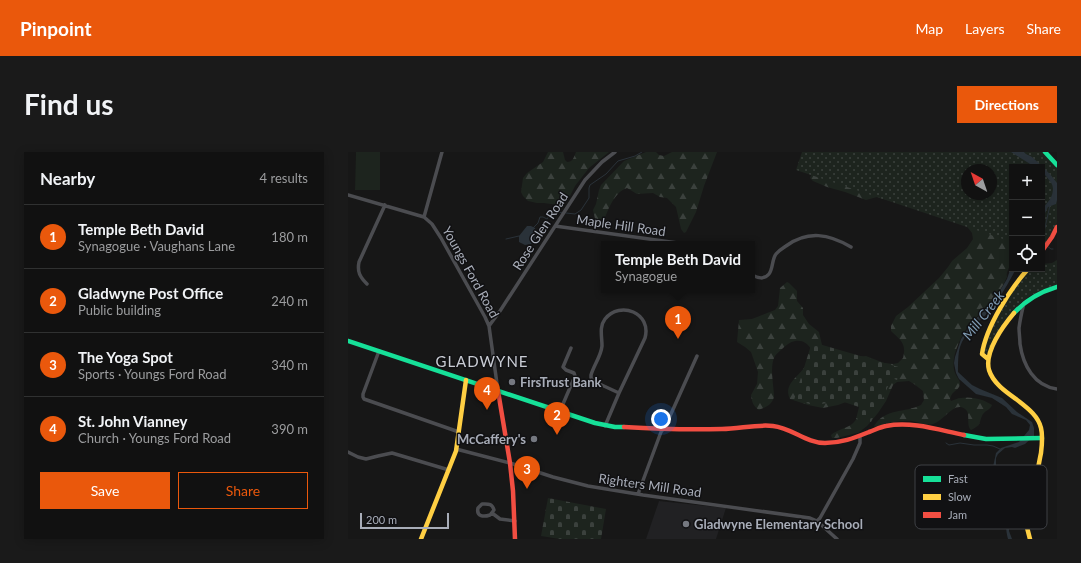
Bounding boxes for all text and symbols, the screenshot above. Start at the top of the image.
text: Pinpoint [20,17,91,40]
text: Map [915,20,943,37]
text: Layers [965,20,1005,37]
text: Share [1027,20,1061,37]
button: Directions [957,86,1057,123]
text: Find us [24,87,114,121]
north arrow [961,164,997,200]
map controls [1009,164,1045,272]
button: + [1009,164,1045,200]
text: Nearby [40,168,95,189]
text: 4 results [260,170,308,186]
street label: Rose Glen Road [509,189,571,273]
button: − [1009,200,1045,236]
street label: Maple Hill Road [575,211,667,239]
text: Temple Beth David [78,220,204,238]
street label: Youngs Ford Road [439,223,503,321]
text: 1 [49,229,57,245]
text: 180 m [271,229,308,245]
button: locate [1009,236,1045,272]
text: Synagogue · Vaughans Lane [78,238,235,254]
popup [601,241,755,293]
text: Temple Beth David [615,250,741,268]
text: Synagogue [615,268,677,284]
text: Gladwyne Post Office [78,284,223,302]
water label: Mill Creek [958,287,1008,343]
text: 2 [49,293,57,309]
text: 240 m [271,293,308,309]
text: Public building [78,302,161,318]
pin: 1 [665,306,691,339]
text: The Yoga Spot [78,348,173,366]
district label: GLADWYNE [435,352,529,370]
text: 3 [49,357,57,373]
text: 340 m [271,357,308,373]
text: Sports · Youngs Ford Road [78,366,226,382]
place label: FirsTrust Bank [520,374,602,390]
pin: 4 [474,377,500,410]
marker: FirsTrust Bank [507,377,517,387]
pin: 2 [544,402,570,435]
your location [651,409,671,429]
text: St. John Vianney [78,412,188,430]
text: 4 [49,421,57,437]
text: 390 m [271,421,308,437]
text: Church · Youngs Ford Road [78,430,231,446]
place label: McCaffery's [457,431,526,447]
marker: McCaffery's [529,434,539,444]
pin: 3 [514,456,540,489]
legend [915,465,1047,529]
street label: Righters Mill Road [598,470,702,500]
button: Save [40,472,170,509]
button: Share [178,472,308,509]
text: Fast [948,472,968,485]
text: Slow [948,490,972,503]
text: Jam [948,508,967,521]
scale bar [360,511,449,530]
text: 200 m [366,513,397,526]
place label: Gladwyne Elementary School [694,516,863,532]
marker: Gladwyne Elementary School [681,519,691,529]

